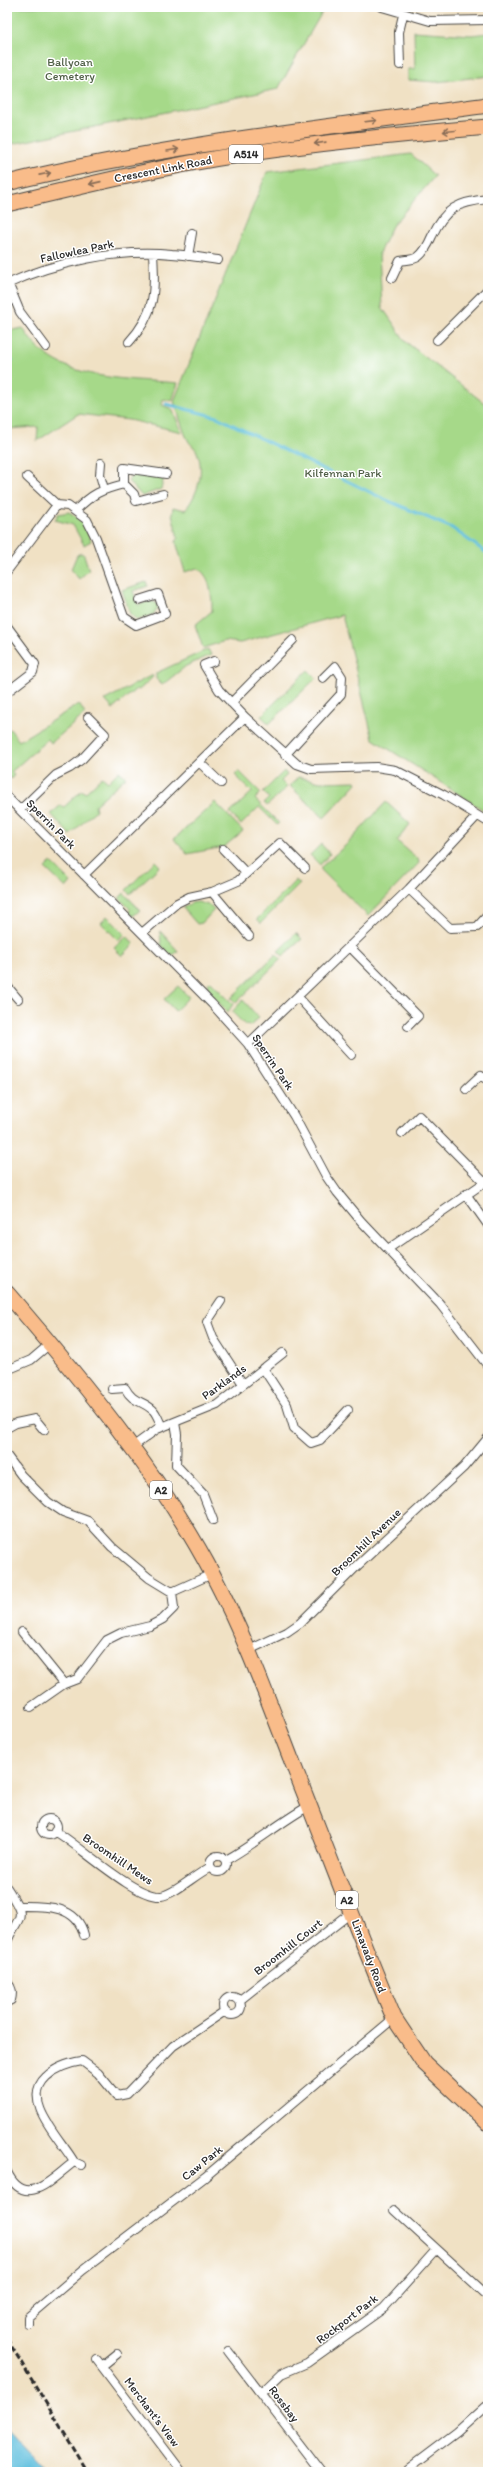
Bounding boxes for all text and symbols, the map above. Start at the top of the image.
park label: Ballyoan Cemetery [45,55,95,83]
one-way arrow [364,117,377,125]
one-way arrow [443,127,456,134]
one-way arrow [314,139,327,147]
road number: A514 [229,145,263,163]
one-way arrow [166,146,179,154]
street label: Crescent Link Road [113,153,214,185]
one-way arrow [38,170,51,178]
one-way arrow [89,180,102,188]
street label: Fallowlea Park [39,236,116,266]
park label: Kilfennan Park [305,466,382,480]
street label: Sperrin Park [23,796,79,852]
street label: Sperrin Park [249,1031,297,1093]
street label: Parklands [199,1361,249,1403]
road number: A2 [150,1481,172,1499]
street label: Broomhill Avenue [328,1505,404,1579]
street label: Broomhill Mews [80,1830,156,1888]
road number: A2 [336,1891,358,1909]
street label: Broomhill Court [251,1916,325,1978]
street label: Limavady Road [349,1917,390,1995]
street label: Caw Park [179,2142,226,2184]
street label: Rockport Park [313,2291,381,2347]
street label: Merchant's View [121,2375,183,2449]
street label: Rossbay [266,2383,302,2425]

